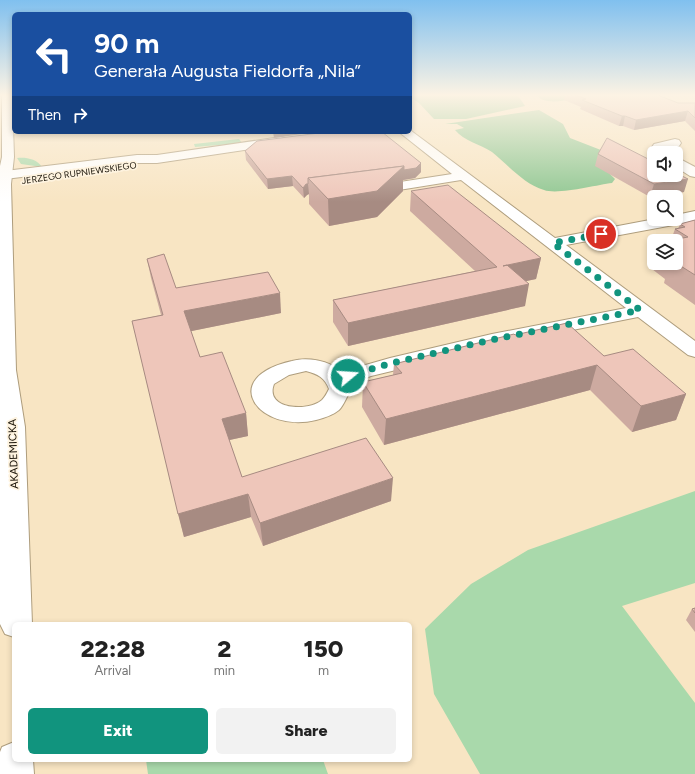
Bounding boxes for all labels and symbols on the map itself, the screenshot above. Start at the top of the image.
street label: JERZEGO RUPNIEWSKIEGO [21,159,137,186]
pin [584,217,618,251]
position arrow [327,355,369,397]
street label: AKADEMICKA [6,418,21,489]

